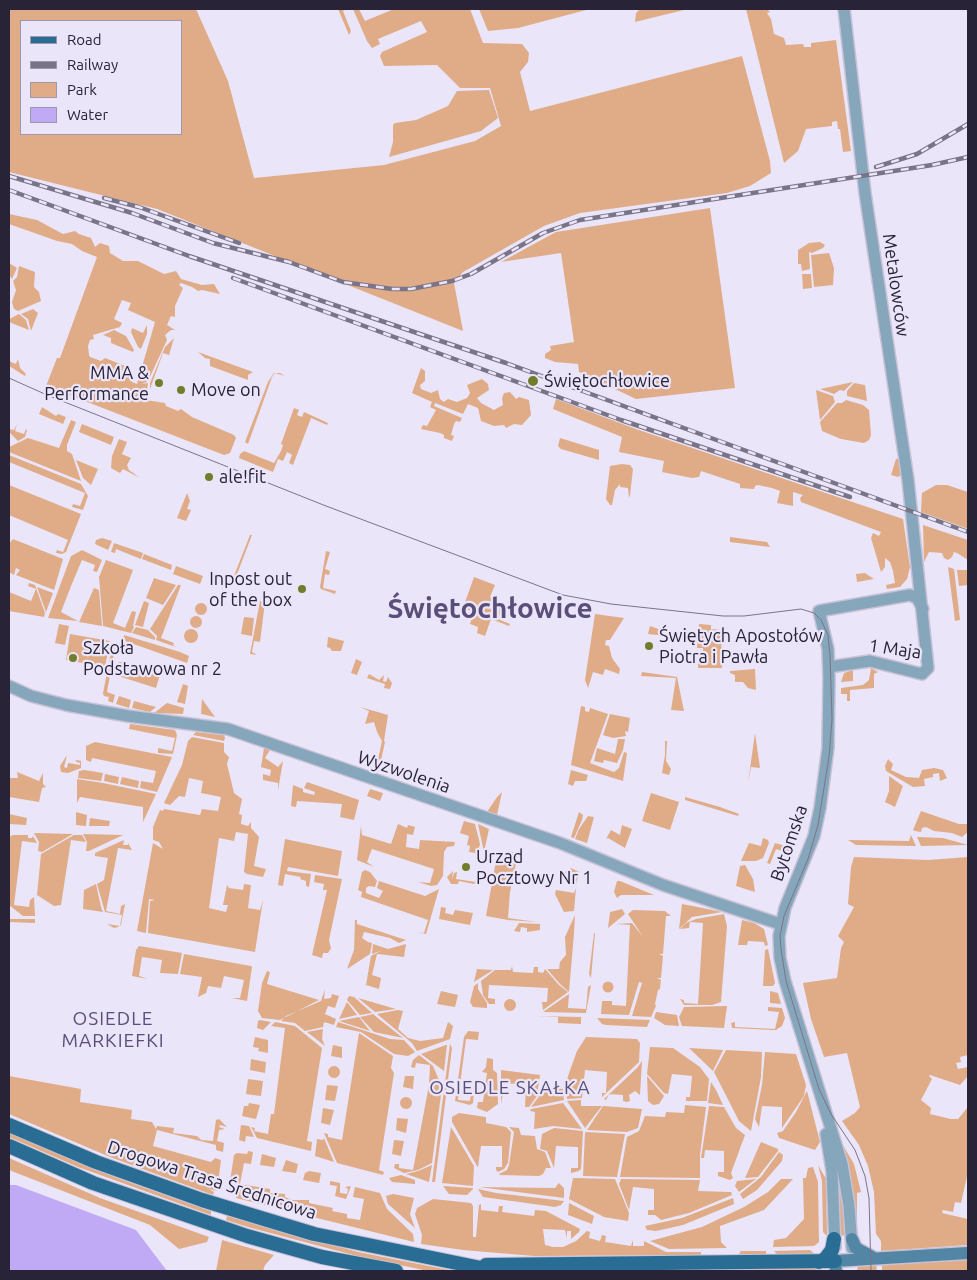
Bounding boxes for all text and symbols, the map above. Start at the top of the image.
legend [20,20,182,135]
text: Road [67,31,102,48]
text: Railway [67,56,118,73]
text: Park [67,81,97,98]
text: Water [67,106,108,123]
street label: Metalowców [878,232,914,338]
place label: MMA & Performance [44,362,149,404]
place label: Świętochłowice [544,370,670,392]
marker: Świętochłowice [526,374,540,388]
marker: MMA & Performance [153,377,165,389]
place label: Move on [191,379,261,401]
marker: Move on [175,384,187,396]
place label: ale!fit [219,466,266,488]
marker: ale!fit [203,471,215,483]
place label: Inpost out of the box [209,568,292,610]
marker: Inpost out of the box [296,583,308,595]
district label: Świętochłowice [387,592,593,626]
place label: Świętych Apostołów Piotra i Pawła [659,625,823,668]
street label: 1 Maja [867,635,923,663]
place label: Szkoła Podstawowa nr 2 [83,637,222,680]
marker: Świętych Apostołów Piotra i Pawła [643,640,655,652]
marker: Szkoła Podstawowa nr 2 [67,652,79,664]
street label: Wyzwolenia [355,746,453,798]
street label: Bytomska [766,802,812,884]
place label: Urząd Pocztowy Nr 1 [476,846,592,889]
marker: Urząd Pocztowy Nr 1 [460,861,472,873]
district label: OSIEDLE MARKIEFKI [60,1008,166,1052]
district label: OSIEDLE SKAŁKA [428,1077,592,1099]
street label: Drogowa Trasa Średnicowa [105,1136,319,1224]

